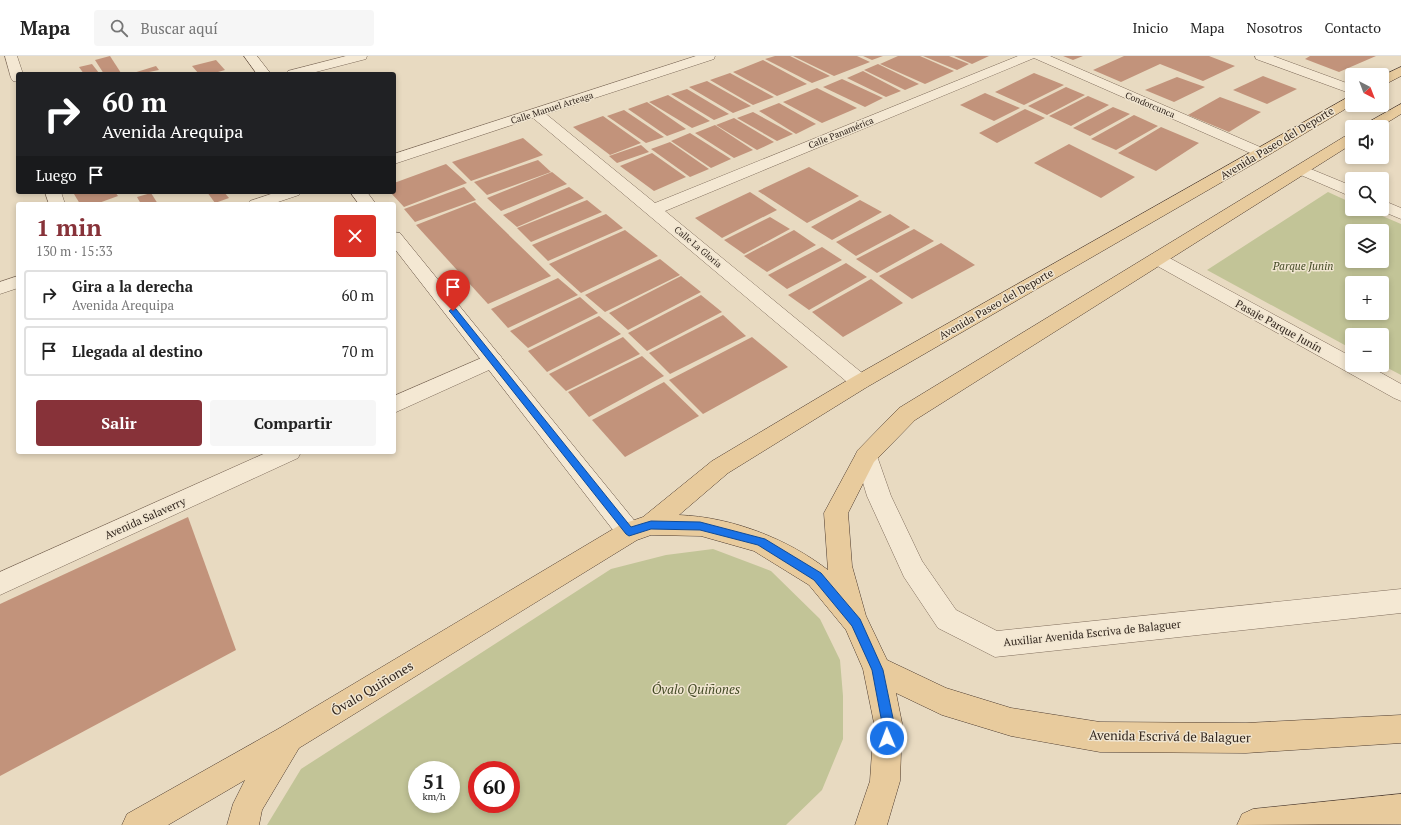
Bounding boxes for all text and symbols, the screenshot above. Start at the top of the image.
search box [94,10,374,46]
text: Mapa [20,15,70,40]
icon: search [108,17,130,39]
text: Buscar aquí [140,18,218,38]
text: Inicio [1132,18,1168,37]
text: Mapa [1190,18,1225,37]
text: Nosotros [1247,18,1303,37]
text: Contacto [1325,18,1381,37]
north arrow [1345,68,1389,112]
map controls [1345,68,1389,372]
text: 60 m [102,83,167,120]
icon: right [36,88,88,140]
street label: Calle Manuel Arteaga [509,89,595,127]
street label: Condorcunca [1123,89,1177,121]
street label: Avenida Paseo del Deporte [1218,103,1337,182]
street label: Calle Panamérica [807,114,876,152]
text: Avenida Arequipa [102,119,243,143]
button: sound [1345,120,1389,164]
icon: arrive [85,164,107,186]
text: Luego [36,165,77,185]
button: search [1345,172,1389,216]
text: 1 min [36,211,102,243]
button: close [334,215,376,257]
street label: Calle La Gloria [672,224,725,271]
button: layers [1345,224,1389,268]
text: 130 m · 15:33 [36,242,113,260]
park label: Parque Junin [1272,259,1333,273]
street label: Avenida Paseo del Deporte [936,265,1056,343]
pin [436,270,470,311]
text: Gira a la derecha [72,276,193,296]
icon: arrive [442,276,464,298]
button: + [1345,276,1389,320]
icon: right [38,284,60,306]
text: 60 m [341,285,374,305]
text: Avenida Arequipa [72,296,174,314]
street label: Pasaje Parque Junín [1233,296,1325,356]
button: − [1345,328,1389,372]
icon: arrive [38,340,60,362]
text: Llegada al destino [72,341,203,361]
text: 70 m [341,341,374,361]
button: Salir [36,400,202,446]
button: Compartir [210,400,376,446]
street label: Avenida Salaverry [102,494,188,542]
street label: Auxiliar Avenida Escriva de Balaguer [1002,617,1182,649]
street label: Óvalo Quiñones [328,656,416,720]
park label: Óvalo Quiñones [652,680,741,698]
position arrow [866,717,908,759]
street label: Avenida Escrivá de Balaguer [1089,726,1251,746]
speed limit sign: 60 [468,761,520,813]
text: 51 [423,768,445,795]
text: km/h [422,790,446,803]

